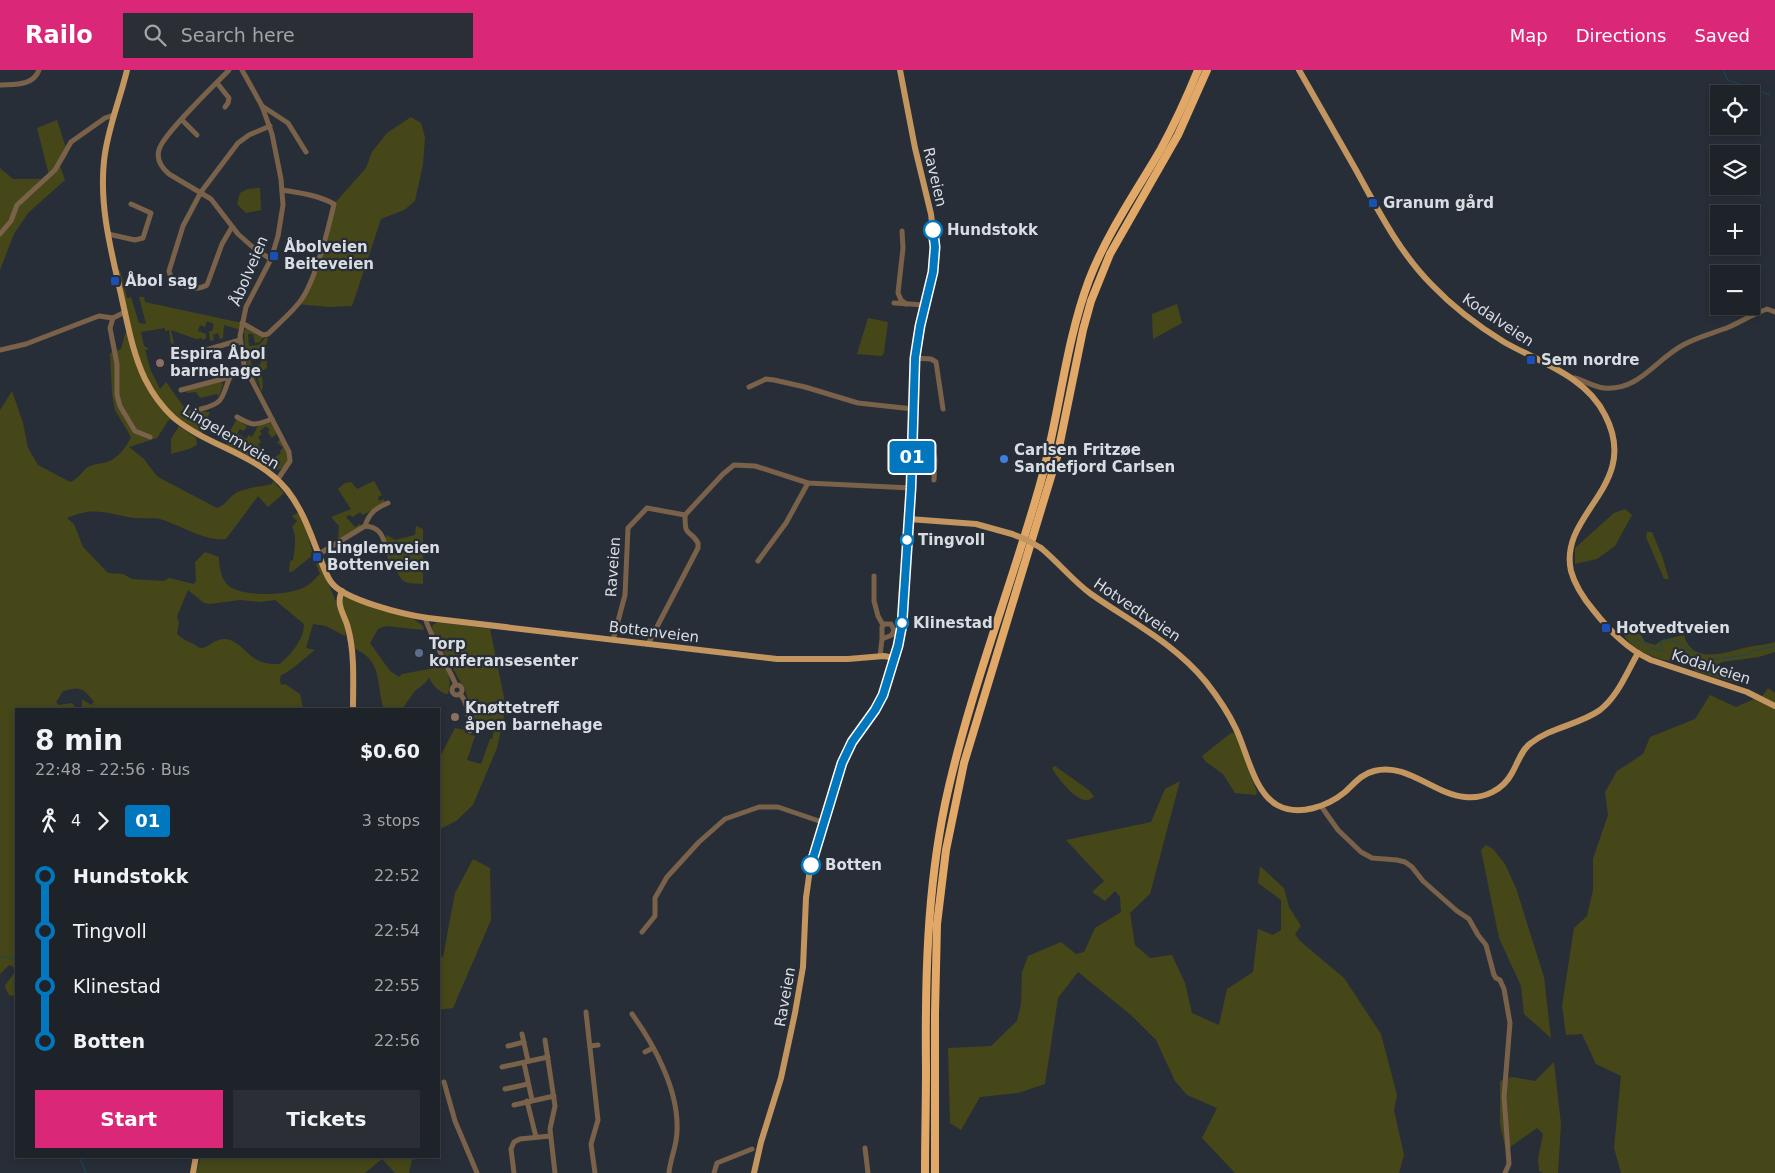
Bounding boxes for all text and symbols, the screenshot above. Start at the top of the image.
search box [123,13,473,58]
text: Railo [25,21,93,49]
icon: search [141,21,169,49]
text: Search here [181,24,295,46]
text: Map [1510,25,1548,46]
text: Directions [1576,25,1666,46]
text: Saved [1694,25,1750,46]
map controls [1710,85,1760,315]
button: locate [1710,85,1760,135]
button: layers [1710,145,1760,195]
street label: Raveien [919,146,951,208]
place label: Granum gård [1383,194,1494,212]
marker: Granum gård [1367,197,1379,209]
button: + [1710,205,1760,255]
marker: Hundstokk [923,220,943,240]
place label: Hundstokk [947,221,1039,239]
street label: Åbolveien [225,233,272,309]
place label: Åbolveien Beiteveien [284,237,374,273]
marker: Åbolveien Beiteveien [268,250,280,262]
button: − [1710,265,1760,315]
place label: Åbol sag [125,271,198,290]
marker: Åbol sag [109,275,121,287]
street label: Kodalveien [1459,290,1537,350]
place label: Espira Åbol barnehage [170,344,266,380]
place label: Sem nordre [1541,351,1640,369]
marker: Sem nordre [1525,354,1537,366]
marker: Espira Åbol barnehage [154,357,166,369]
street label: Lingelemveien [179,401,283,473]
line badge: 01 [890,441,934,473]
place label: Carlsen Fritzøe Sandefjord Carlsen [1014,441,1175,476]
text: 01 [899,446,925,467]
marker: Carlsen Fritzøe Sandefjord Carlsen [998,453,1010,465]
place label: Tingvoll [918,531,985,549]
marker: Tingvoll [900,533,914,547]
street label: Raveien [602,536,624,598]
place label: Linglemveien Bottenveien [327,539,440,574]
marker: Linglemveien Bottenveien [311,551,323,563]
street label: Hotvedtveien [1090,574,1184,646]
place label: Klinestad [913,614,993,632]
marker: Klinestad [895,616,909,630]
street label: Bottenveien [608,618,700,646]
place label: Hotvedtveien [1616,619,1730,637]
marker: Hotvedtveien [1600,622,1612,634]
place label: Torp konferansesenter [429,635,579,670]
street label: Kodalveien [1669,646,1753,688]
marker: Torp konferansesenter [413,647,425,659]
place label: Knøttetreff åpen barnehage [465,699,603,734]
marker: Knøttetreff åpen barnehage [449,711,461,723]
text: 8 min [35,724,123,757]
text: $0.60 [360,740,420,762]
text: 22:48 – 22:56 · Bus [35,760,190,779]
icon: walk [35,807,63,835]
icon: forward [89,807,117,835]
text: 01 [135,810,160,831]
text: 4 [71,811,81,830]
text: 3 stops [362,811,420,830]
marker: Botten [801,855,821,875]
place label: Botten [825,856,882,874]
text: Hundstokk [73,865,188,887]
text: 22:52 [374,866,420,885]
text: Tingvoll [73,920,147,942]
text: 22:54 [374,921,420,940]
street label: Raveien [771,966,799,1028]
text: Klinestad [73,975,161,997]
text: 22:55 [374,976,420,995]
text: Botten [73,1030,145,1052]
text: 22:56 [374,1031,420,1050]
button: Start [35,1090,223,1148]
button: Tickets [233,1090,420,1148]

